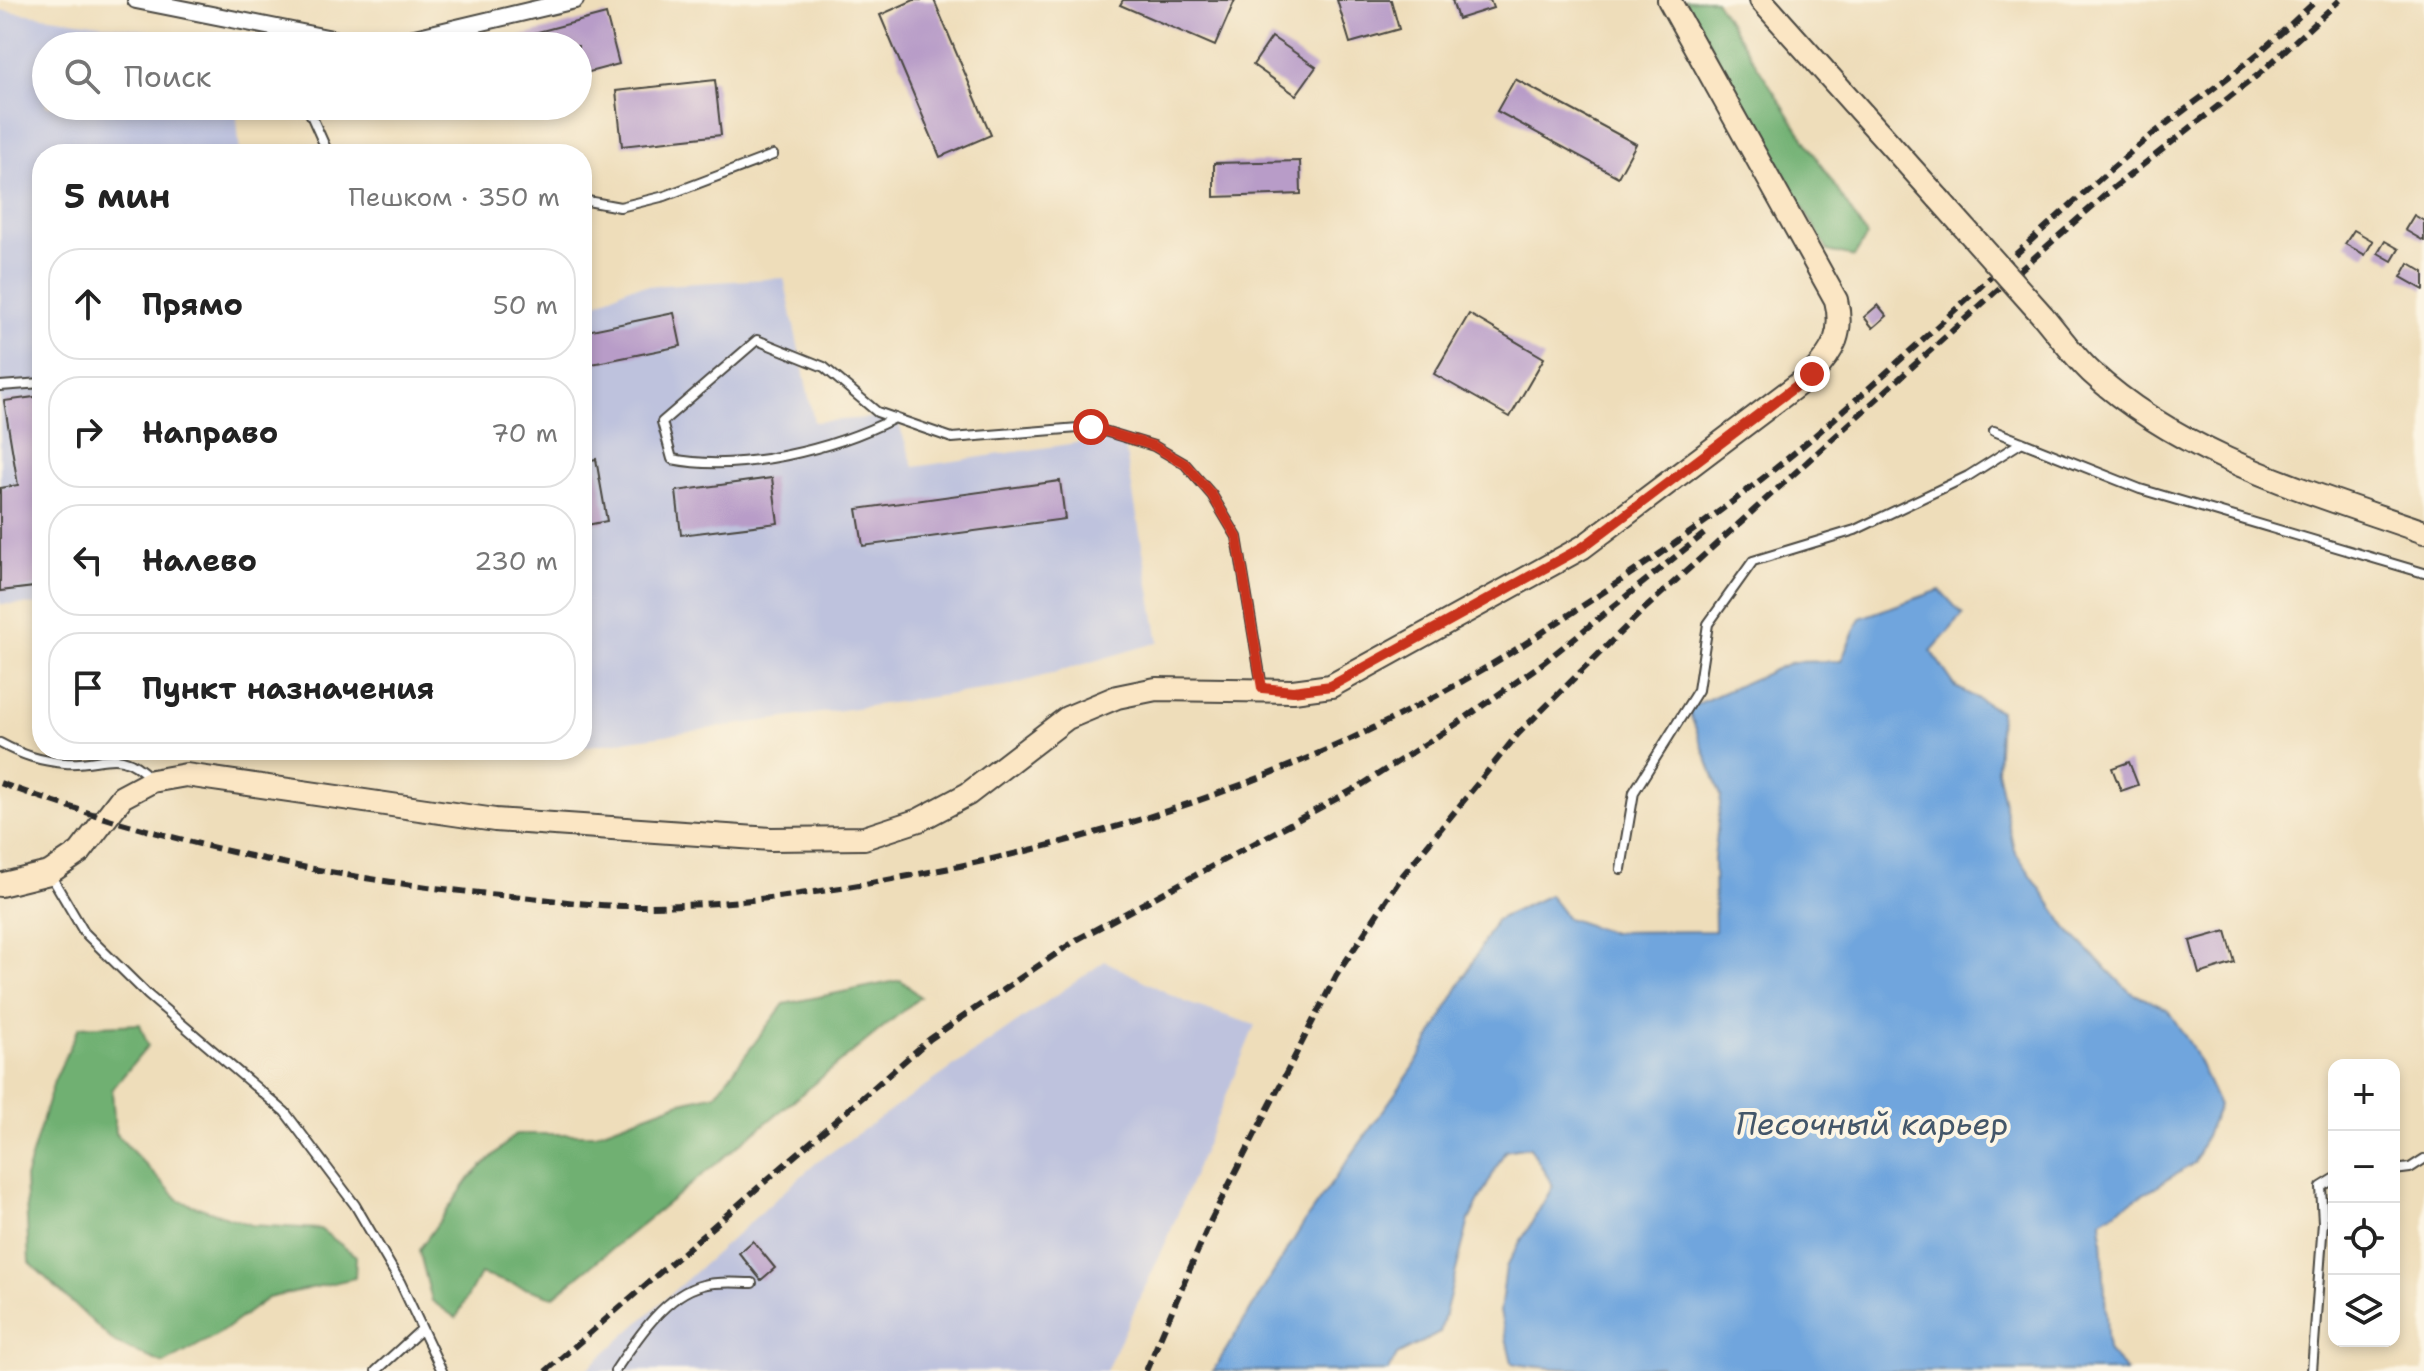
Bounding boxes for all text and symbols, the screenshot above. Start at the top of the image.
search box [32,32,592,120]
icon: search [60,54,104,98]
text: Поиск [124,56,212,97]
text: 5 мин [64,173,171,219]
text: Пешком · 350 m [349,179,560,214]
icon: ahead [66,282,110,326]
text: Прямо [142,284,243,325]
text: 50 m [493,287,558,322]
route end [1794,356,1830,392]
route start [1073,409,1109,445]
icon: right [66,410,110,454]
text: Направо [142,412,278,453]
text: 70 m [491,415,558,450]
icon: left [66,538,110,582]
text: Налево [142,540,257,581]
text: 230 m [474,543,558,578]
icon: arrive [66,666,110,710]
text: Пункт назначения [142,668,434,709]
map controls [2328,1059,2400,1347]
button: + [2328,1059,2400,1131]
water label: Песочный карьер [1735,1102,2009,1145]
button: − [2328,1131,2400,1203]
button: locate [2328,1203,2400,1275]
button: layers [2328,1275,2400,1347]

